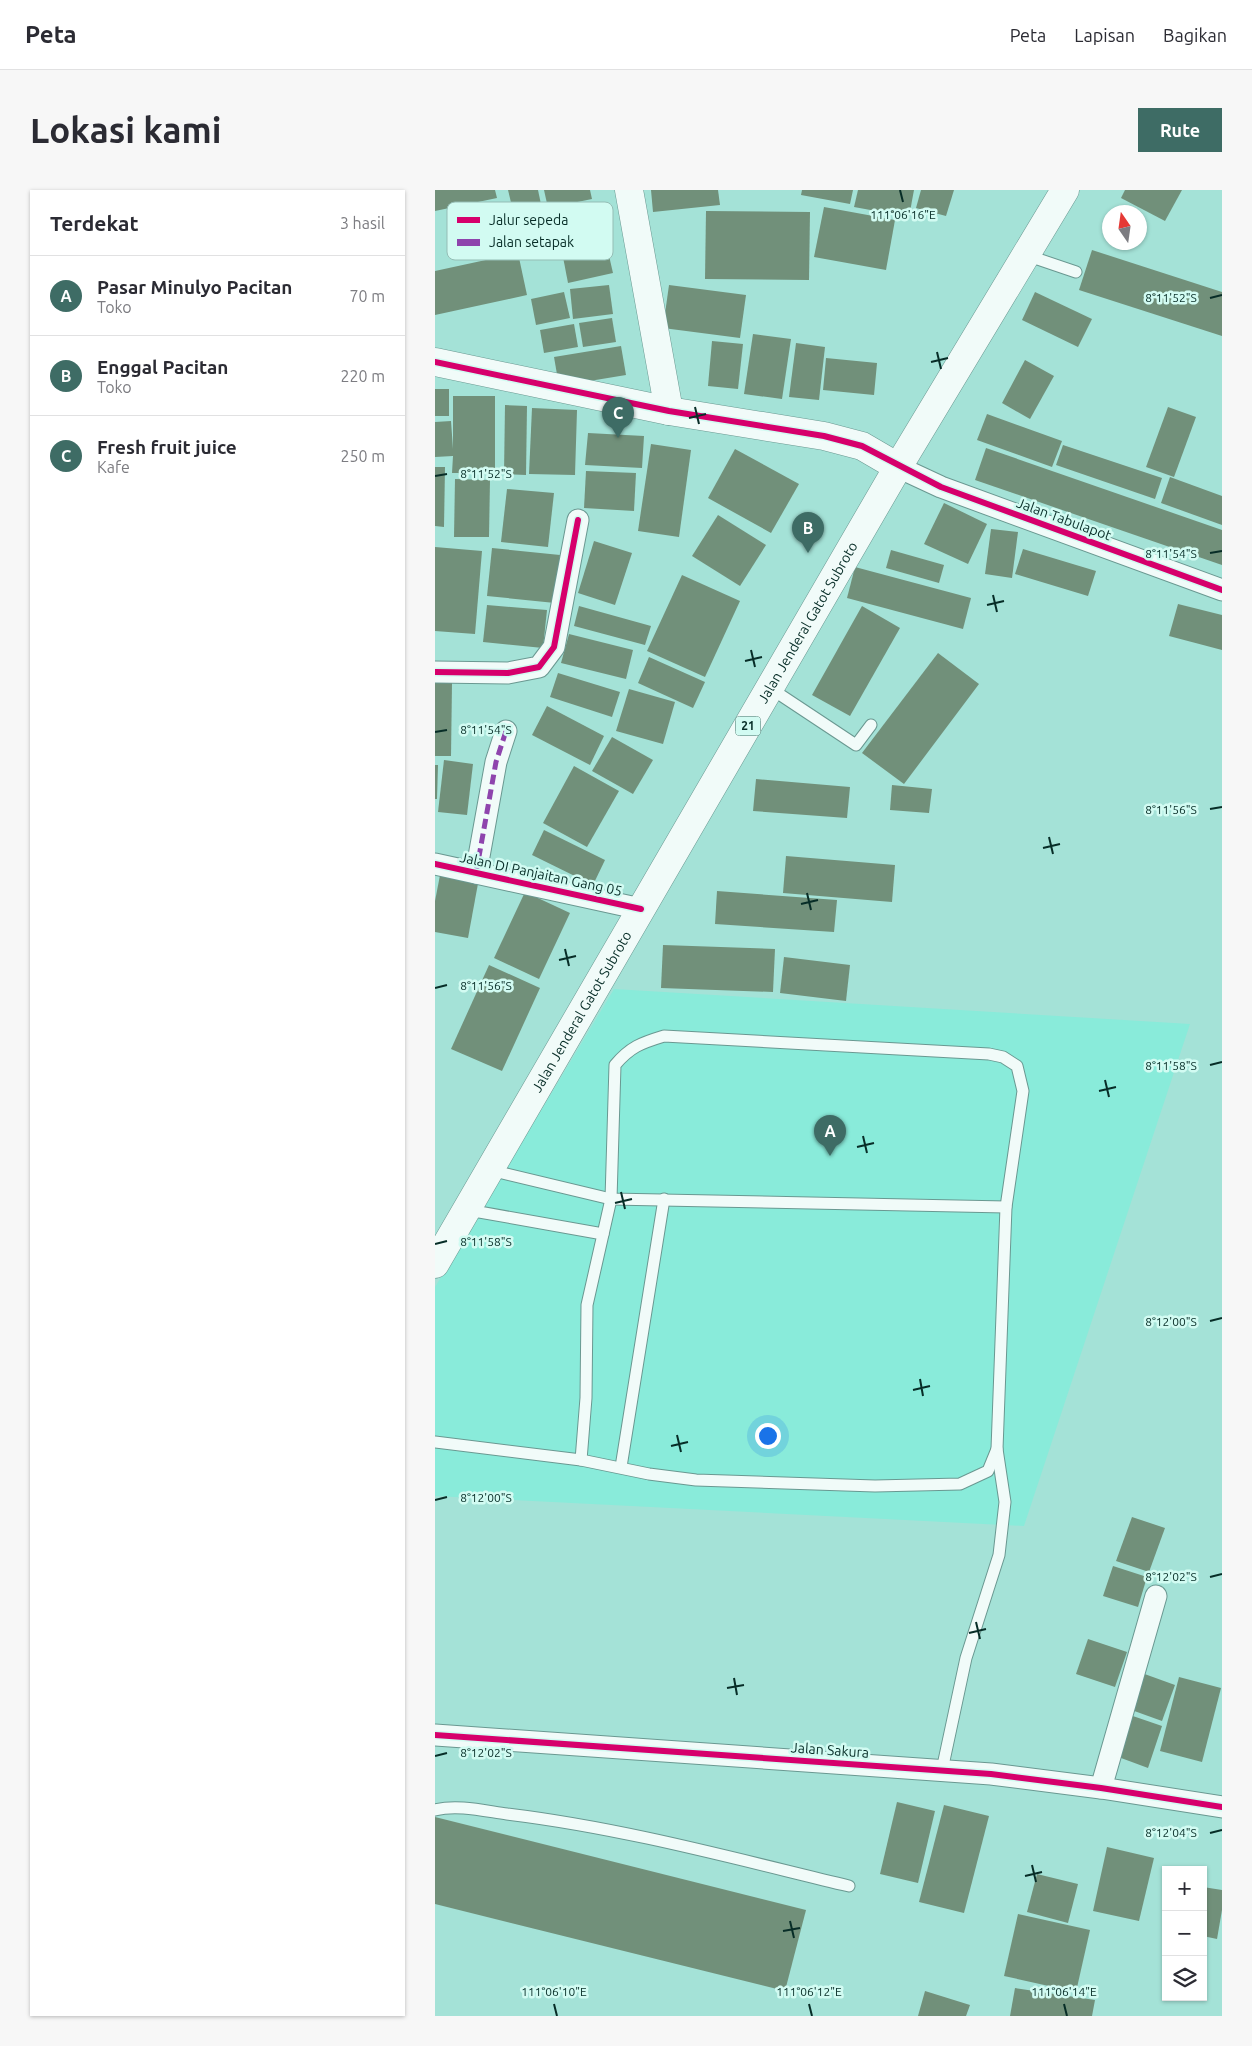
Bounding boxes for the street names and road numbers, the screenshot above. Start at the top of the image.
street label: Jalan Tabulapot [1014,494,1114,544]
street label: Jalan Jenderal Gatot Subroto [755,539,861,706]
road number: 21 [735,716,761,736]
street label: Jalan DI Panjaitan Gang 05 [458,849,624,899]
street label: Jalan Jenderal Gatot Subroto [529,928,635,1095]
street label: Jalan Sakura [790,1739,870,1761]

